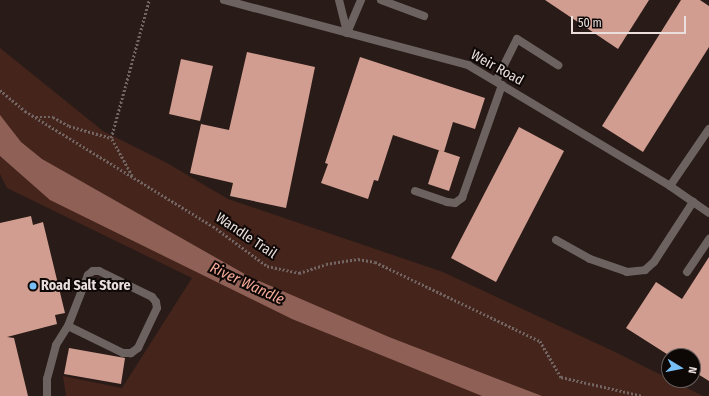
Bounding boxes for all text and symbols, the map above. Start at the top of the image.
scale bar [573,8,688,34]
text: 50 m [578,16,602,30]
street label: Weir Road [468,47,526,89]
street label: Wandle Trail [212,209,280,263]
water label: River Wandle [207,259,287,309]
place label: Road Salt Store [41,278,131,294]
marker: Road Salt Store [28,281,38,291]
north arrow [661,348,701,388]
text: N [685,366,699,374]

